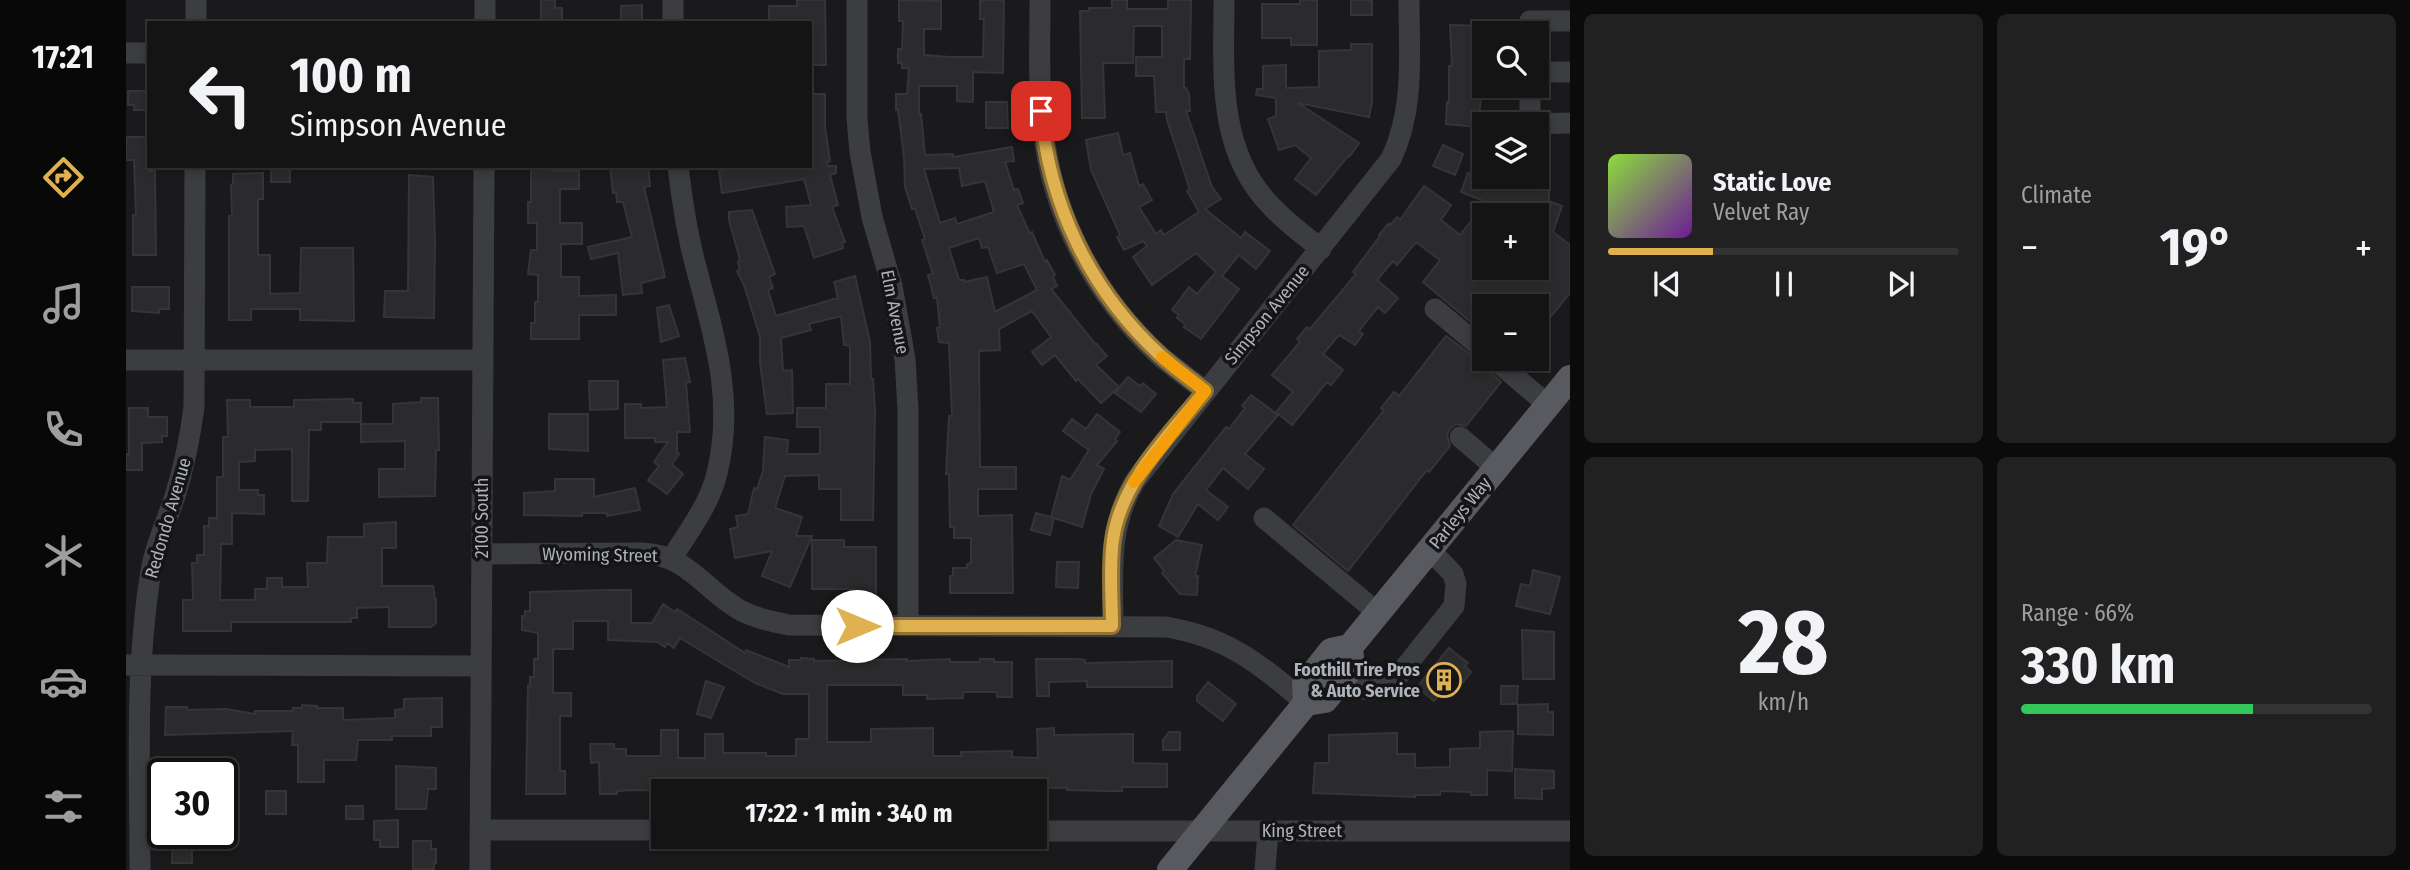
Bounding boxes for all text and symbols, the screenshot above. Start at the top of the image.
map controls [1472,21,1549,371]
button: search [1472,21,1549,98]
text: 17:21 [32,38,94,76]
text: 100 m [290,46,412,105]
icon: left [175,49,266,140]
pin [1011,81,1071,141]
icon: arrive [1022,92,1060,130]
text: Simpson Avenue [290,106,507,144]
button: layers [1472,112,1549,189]
icon: directions [39,153,88,202]
text: Static Love [1713,167,1831,198]
text: Climate [2021,181,2092,209]
text: Velvet Ray [1713,198,1809,226]
button: + [1472,203,1549,280]
text: 19° [2160,216,2233,279]
text: − [2021,225,2038,271]
text: + [2355,225,2372,271]
street label: Simpson Avenue [1220,261,1314,369]
icon: previous [1648,265,1686,303]
icon: pause [1765,265,1803,303]
icon: next [1882,265,1920,303]
street label: Elm Avenue [876,268,914,356]
icon: music [39,279,88,328]
button: − [1472,294,1549,371]
icon: phone [39,405,88,454]
street label: Redondo Avenue [140,455,196,581]
street label: Parleys Way [1424,473,1496,553]
street label: 2100 South [471,478,493,558]
icon: climate [39,531,88,580]
street label: Wyoming Street [542,543,658,567]
text: 28 [1738,588,1829,697]
position arrow [820,589,894,663]
text: Range · 66% [2021,599,2134,627]
text: 330 km [2021,634,2176,697]
icon: car [39,657,88,706]
place label: Foothill Tire Pros & Auto Service [1294,659,1420,702]
building icon: Foothill Tire Pros & Auto Service [1425,661,1463,699]
text: km/h [1758,688,1809,716]
speed limit sign: 30 [147,758,238,849]
icon: filters [39,782,88,831]
text: 17:22 · 1 min · 340 m [745,798,953,829]
street label: King Street [1262,820,1342,842]

